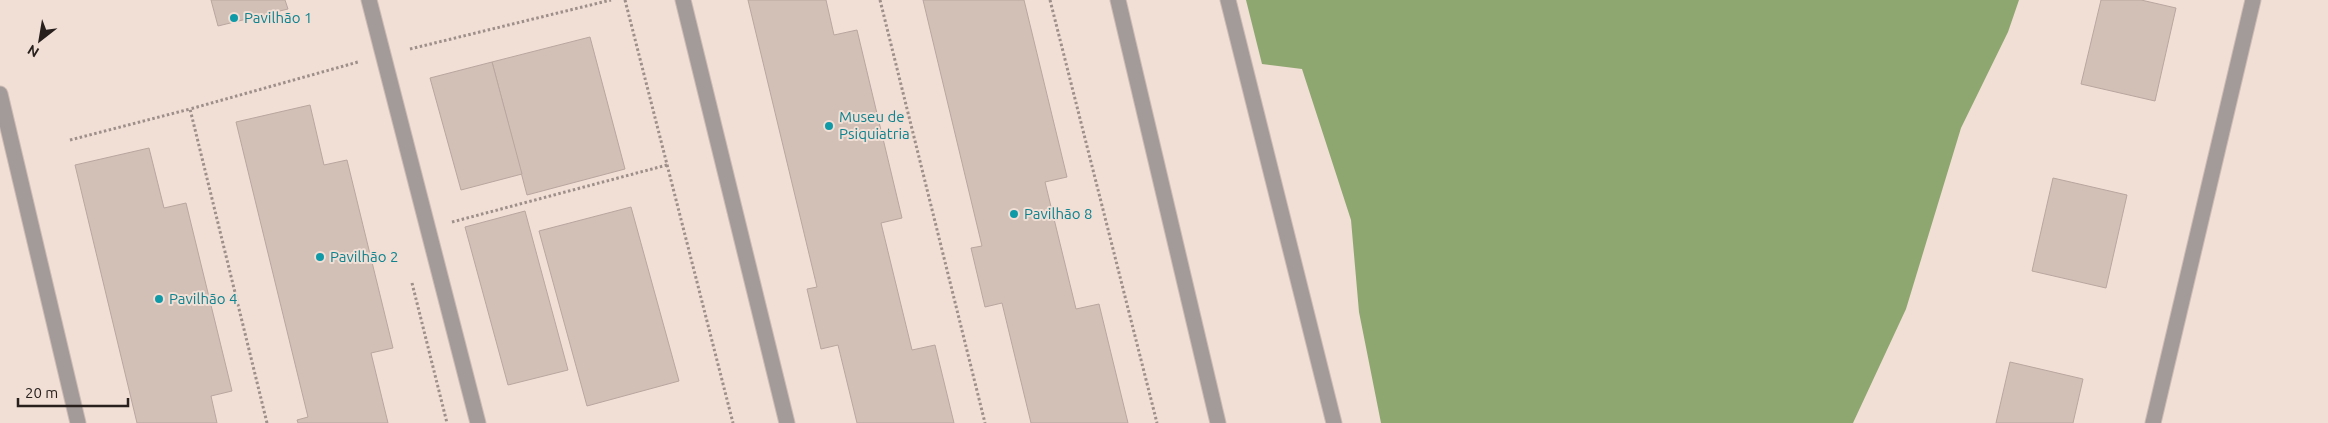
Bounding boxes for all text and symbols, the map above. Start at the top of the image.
place label: Pavilhão 1 [244,9,312,26]
marker: Pavilhão 1 [228,12,240,24]
north arrow [15,15,65,65]
text: N [25,42,42,61]
place label: Museu de Psiquiatria [839,108,910,142]
marker: Museu de Psiquiatria [823,120,835,132]
place label: Pavilhão 8 [1024,205,1092,222]
marker: Pavilhão 8 [1008,208,1020,220]
place label: Pavilhão 2 [330,248,398,265]
marker: Pavilhão 2 [314,251,326,263]
place label: Pavilhão 4 [169,290,237,307]
marker: Pavilhão 4 [153,293,165,305]
scale bar [18,376,128,408]
text: 20 m [25,384,58,401]

